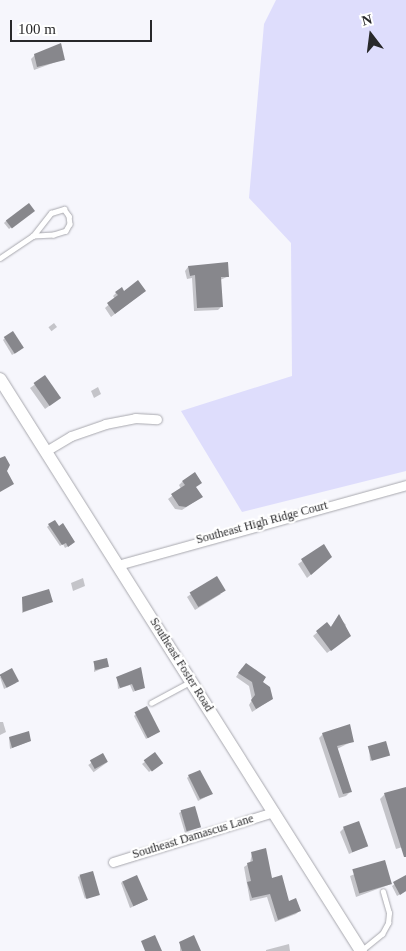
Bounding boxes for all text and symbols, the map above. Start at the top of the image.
scale bar [12,10,155,42]
north arrow [346,10,396,60]
text: N [360,11,374,29]
text: 100 m [18,21,56,37]
street label: Southeast High Ridge Court [195,498,329,548]
street label: Southeast Foster Road [146,615,216,715]
street label: Southeast Damascus Lane [131,812,255,862]

